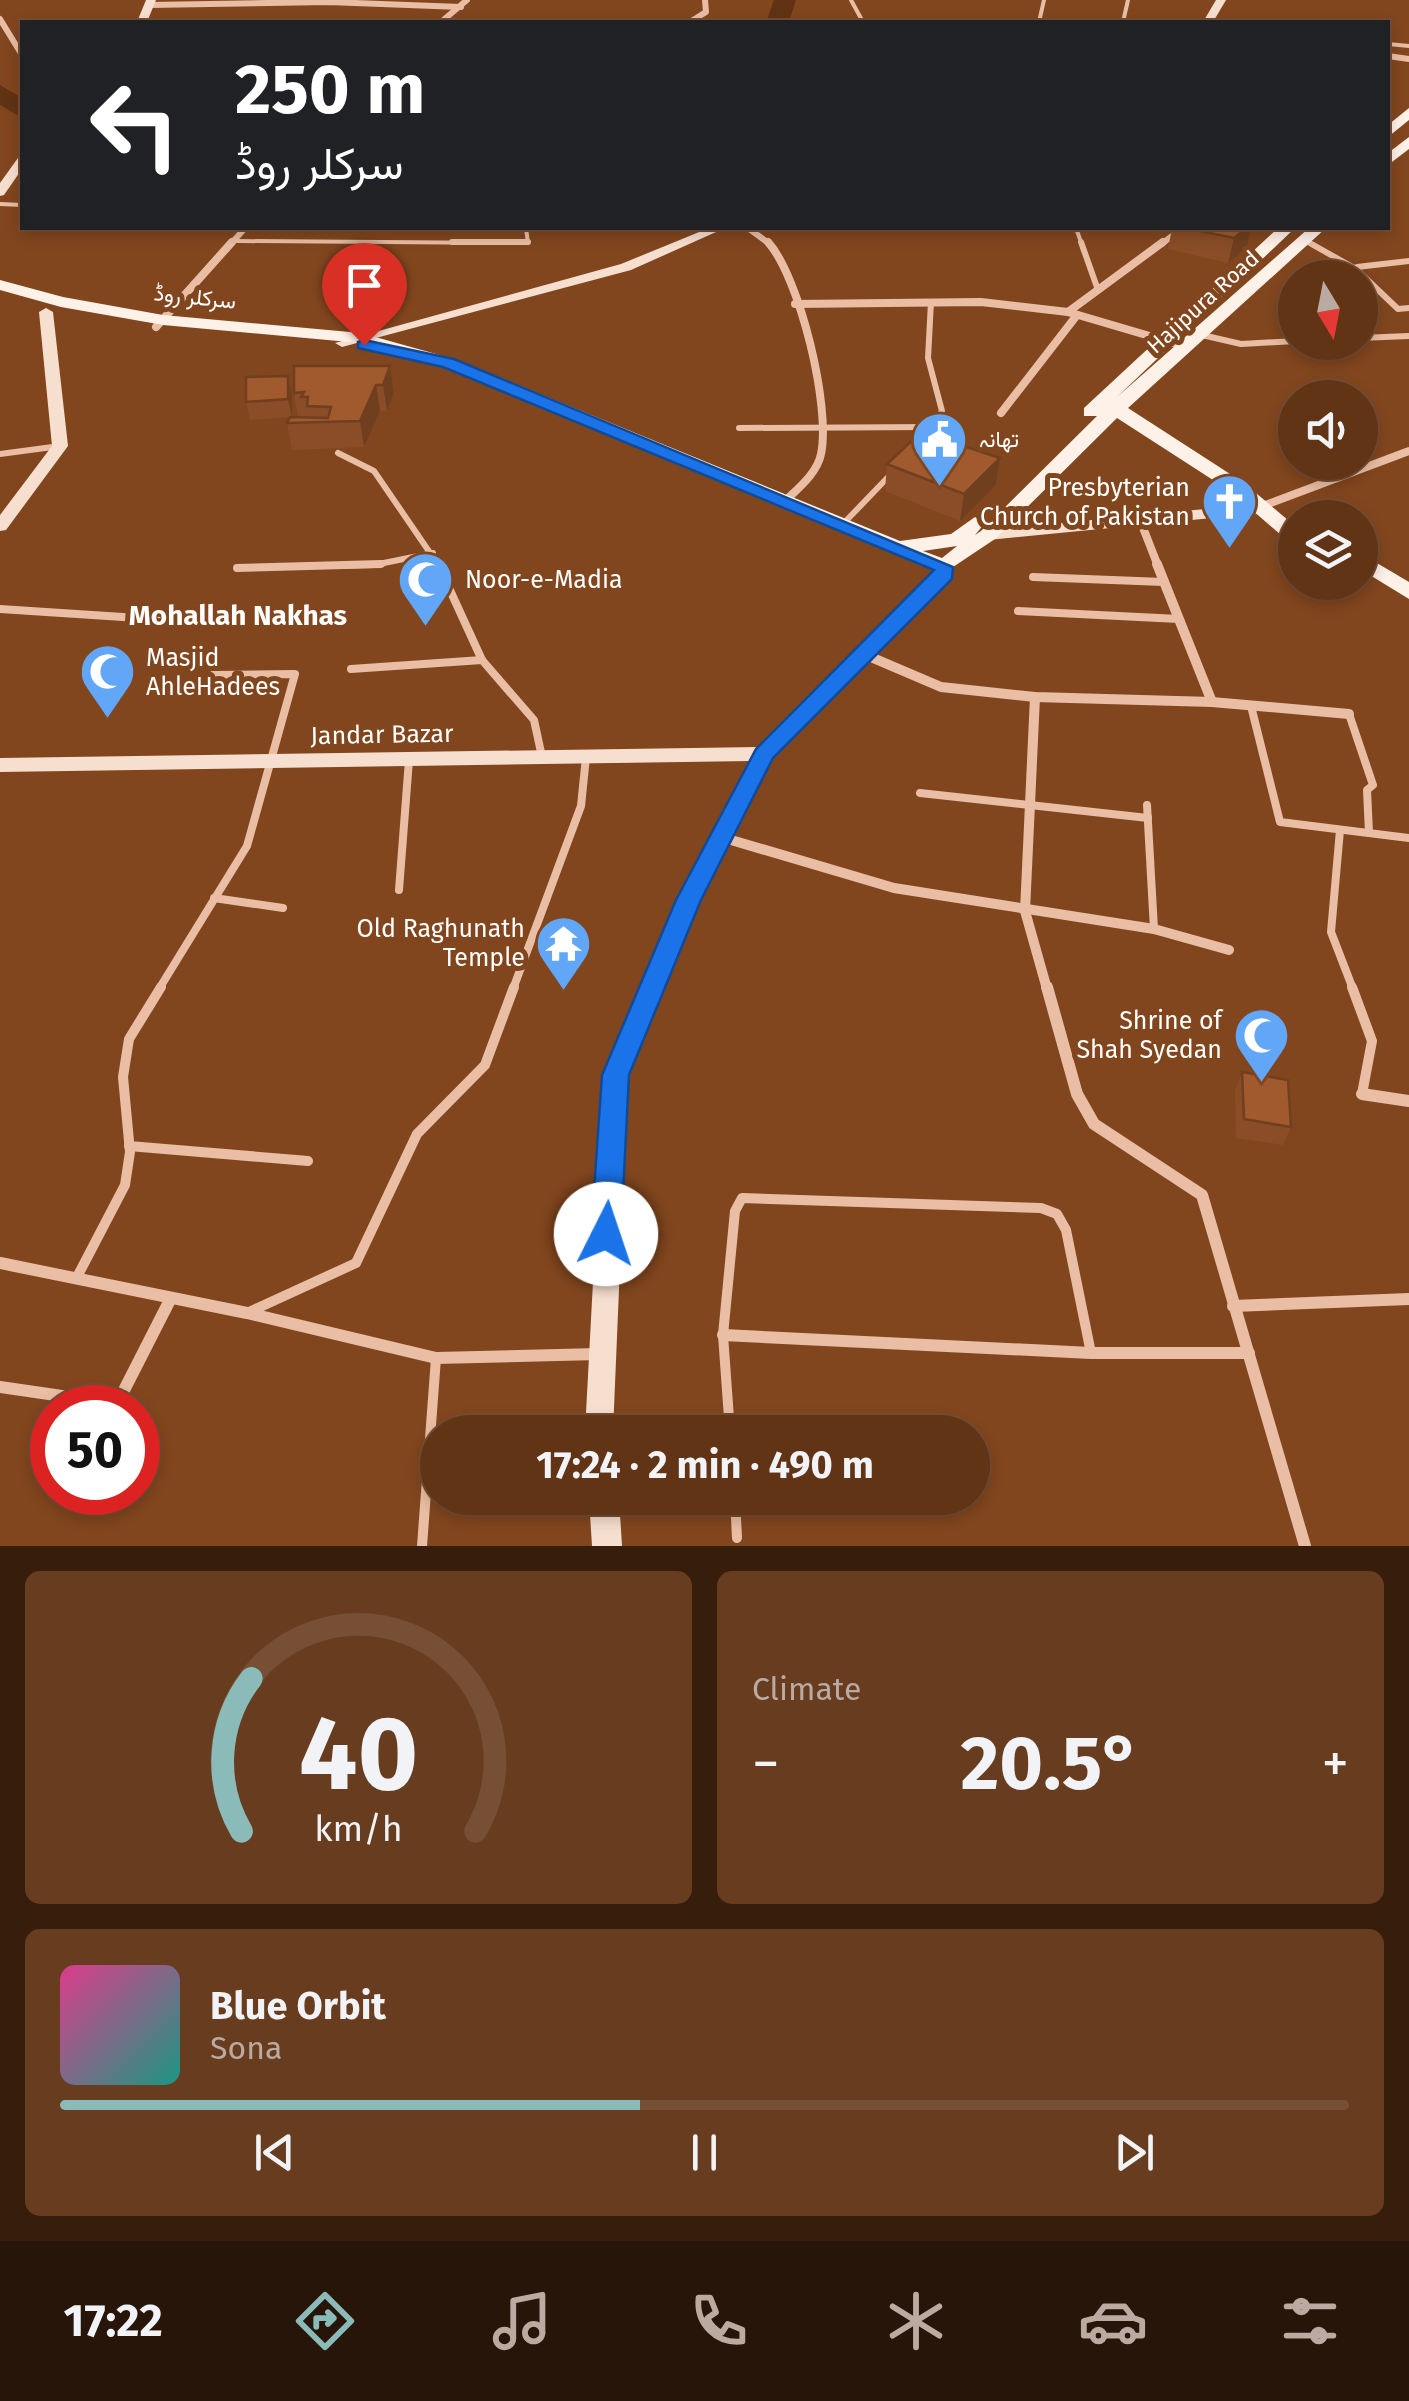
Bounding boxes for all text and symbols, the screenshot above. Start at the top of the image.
text: 250 m [235,48,425,132]
icon: left [70,60,200,190]
text: سرکلر روڈ [235,137,404,191]
pin [322,243,407,346]
street label: Hajipura Road [1141,245,1265,359]
icon: arrive [337,258,392,313]
north arrow [1278,260,1378,360]
map controls [1278,260,1378,600]
street label: سرکلر روڈ [153,279,237,315]
button: sound [1278,380,1378,480]
public building icon: تھانہ [910,409,970,488]
place label: تھانہ [979,426,1019,453]
church icon: Presbyterian Church of Pakistan [1199,472,1259,551]
place label: Presbyterian Church of Pakistan [980,473,1190,532]
button: layers [1278,500,1378,600]
mosque icon: Noor-e-Madia [396,550,456,629]
place label: Noor-e-Madia [465,565,623,595]
district label: Mohallah Nakhas [129,599,347,632]
mosque icon: Masjid AhleHadees [77,642,137,721]
place label: Masjid AhleHadees [146,643,280,702]
street label: Jandar Bazar [310,719,454,751]
temple icon: Old Raghunath Temple [534,913,594,992]
place label: Old Raghunath Temple [357,914,525,973]
mosque icon: Shrine of Shah Syedan [1231,1005,1291,1084]
place label: Shrine of Shah Syedan [1076,1006,1224,1065]
position arrow [554,1182,658,1286]
speed limit sign: 50 [30,1385,160,1515]
text: 17:24 · 2 min · 490 m [536,1442,874,1488]
text: Climate [752,1670,861,1708]
text: 40 [299,1692,418,1817]
text: 20.5° [961,1719,1141,1809]
text: − [752,1731,780,1797]
text: + [1322,1731,1349,1797]
text: km/h [314,1808,403,1850]
text: Blue Orbit [210,1983,386,2029]
text: Sona [210,2029,282,2067]
icon: previous [247,2125,302,2180]
icon: pause [677,2125,732,2180]
icon: next [1107,2125,1162,2180]
icon: directions [290,2286,360,2356]
icon: music [487,2286,557,2356]
icon: phone [684,2286,754,2356]
icon: climate [881,2286,951,2356]
icon: car [1078,2286,1148,2356]
icon: filters [1275,2286,1345,2356]
text: 17:22 [64,2294,163,2348]

